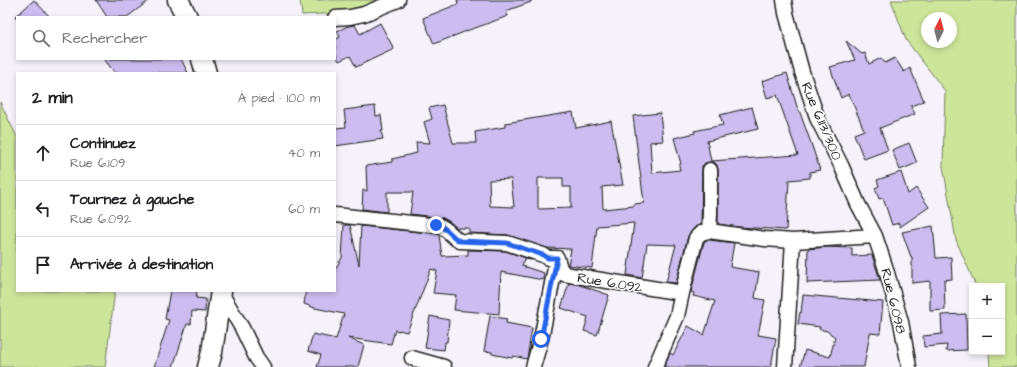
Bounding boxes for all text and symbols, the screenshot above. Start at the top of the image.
north arrow [921,12,957,48]
search box [16,16,336,60]
icon: search [30,27,52,49]
text: Rechercher [62,28,147,49]
street label: Rue 6.113/300 [796,79,847,164]
text: 2 min [32,86,73,110]
text: À pied · 100 m [238,89,320,107]
text: Continuez [70,133,136,154]
icon: ahead [32,142,54,164]
text: 40 m [288,144,320,162]
text: Rue 6.109 [70,154,125,172]
text: Tournez à gauche [70,189,194,210]
icon: left [32,198,54,220]
text: 60 m [288,200,320,218]
text: Rue 6.092 [70,210,131,228]
route end [427,216,445,234]
icon: arrive [32,254,54,276]
text: Arrivée à destination [70,254,213,275]
street label: Rue 6.098 [875,266,911,336]
street label: Rue 6.092 [576,268,644,298]
map controls [969,283,1005,355]
button: + [969,283,1005,319]
button: − [969,319,1005,355]
route start [532,330,550,348]

